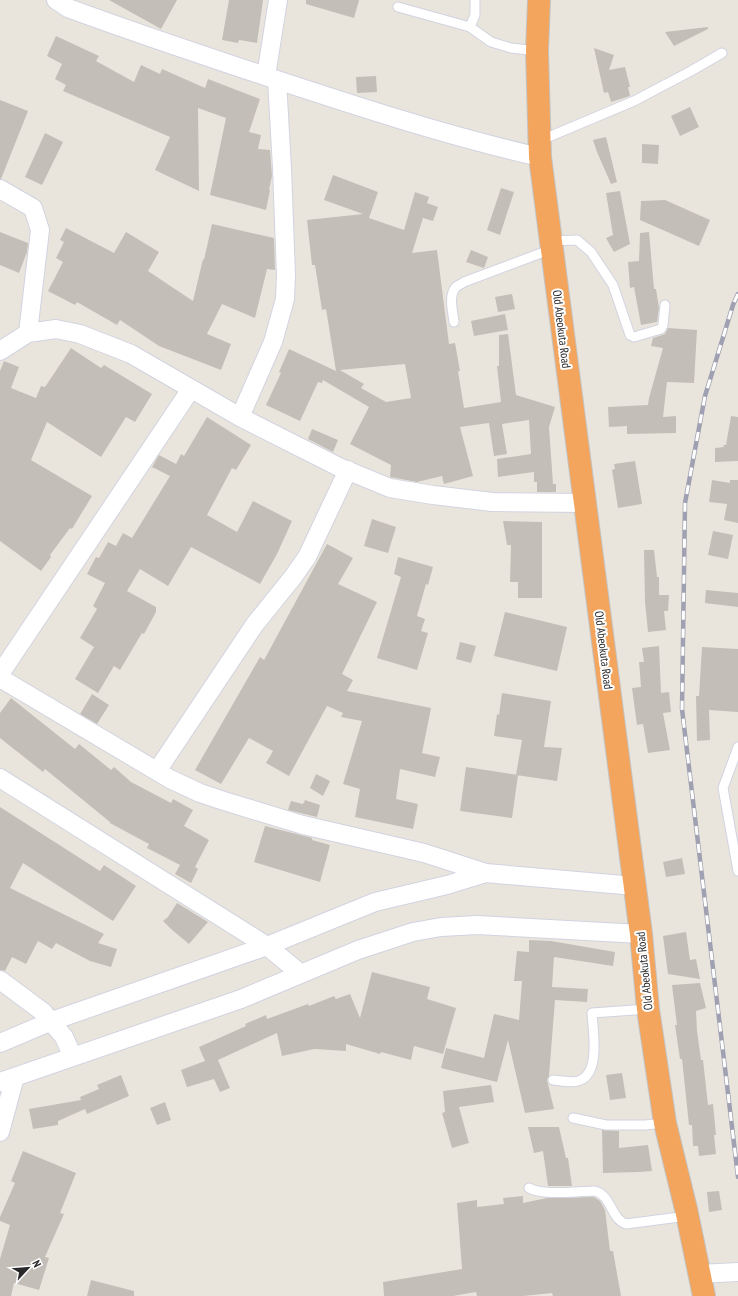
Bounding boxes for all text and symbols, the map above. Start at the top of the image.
street label: Old Abeokuta Road [550,289,574,369]
street label: Old Abeokuta Road [592,610,616,690]
street label: Old Abeokuta Road [632,931,656,1011]
north arrow [8,1248,48,1288]
text: N [29,1258,45,1269]

